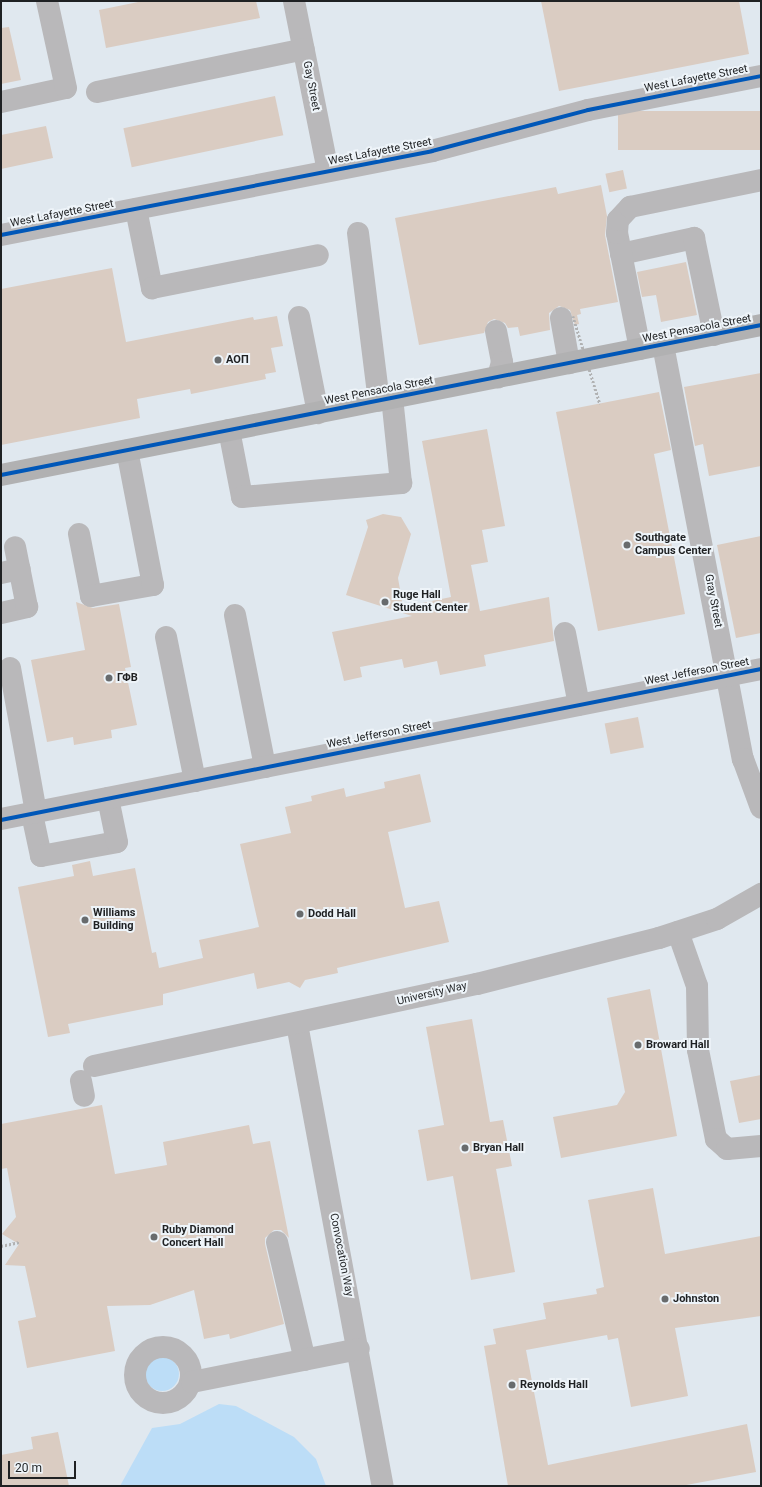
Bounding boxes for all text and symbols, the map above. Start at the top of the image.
street label: Gay Street [300,60,322,112]
street label: West Lafayette Street [643,63,749,95]
street label: West Lafayette Street [327,136,433,168]
street label: West Lafayette Street [9,198,115,230]
street label: West Pensacola Street [642,312,752,346]
place label: ΑΟΠ [226,353,249,367]
marker: ΑΟΠ [213,355,223,365]
street label: West Pensacola Street [324,374,434,408]
place label: Southgate Campus Center [635,532,711,558]
marker: Southgate Campus Center [622,540,632,550]
street label: Gray Street [701,573,725,629]
place label: Ruge Hall Student Center [393,589,467,615]
marker: Ruge Hall Student Center [380,597,390,607]
street label: West Jefferson Street [644,655,750,689]
place label: ΓΦΒ [117,671,138,685]
marker: ΓΦΒ [104,673,114,683]
street label: West Jefferson Street [326,718,432,752]
place label: Williams Building [93,907,135,933]
place label: Dodd Hall [308,907,356,921]
marker: Dodd Hall [295,909,305,919]
marker: Williams Building [80,915,90,925]
street label: University Way [396,980,468,1008]
place label: Broward Hall [646,1038,709,1052]
marker: Broward Hall [633,1040,643,1050]
place label: Bryan Hall [473,1141,524,1155]
marker: Bryan Hall [460,1143,470,1153]
street label: Convocation Way [326,1212,356,1298]
place label: Ruby Diamond Concert Hall [162,1224,234,1250]
marker: Ruby Diamond Concert Hall [149,1232,159,1242]
place label: Johnston [673,1292,719,1306]
marker: Johnston [660,1294,670,1304]
place label: Reynolds Hall [520,1378,588,1392]
marker: Reynolds Hall [507,1380,517,1390]
scale bar [10,1453,78,1479]
text: 20 m [15,1461,42,1475]

